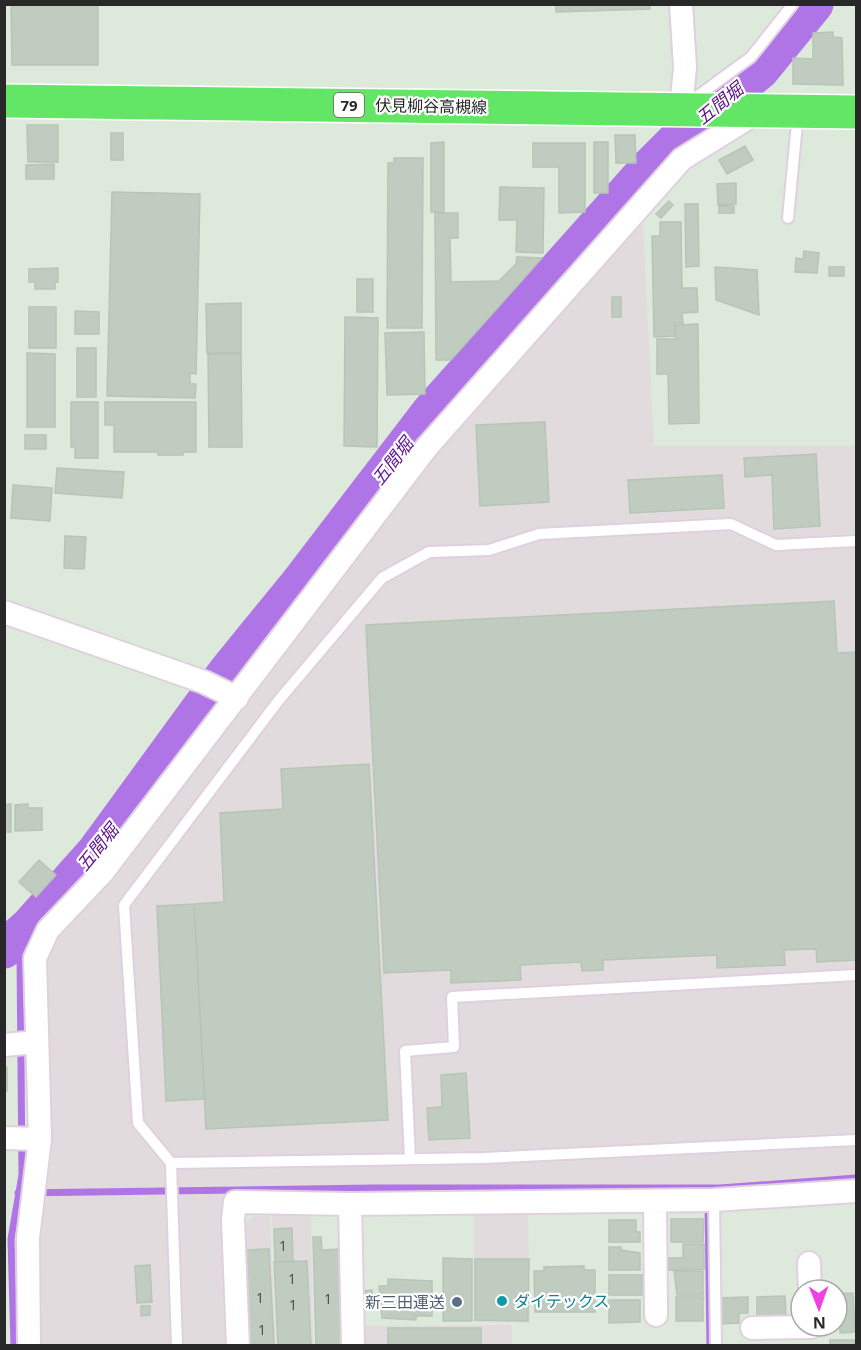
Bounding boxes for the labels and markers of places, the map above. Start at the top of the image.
place label: ダイテックス [514,1290,609,1312]
place label: 新三田運送 [365,1291,445,1313]
marker: ダイテックス [495,1294,509,1308]
marker: 新三田運送 [450,1295,464,1309]

